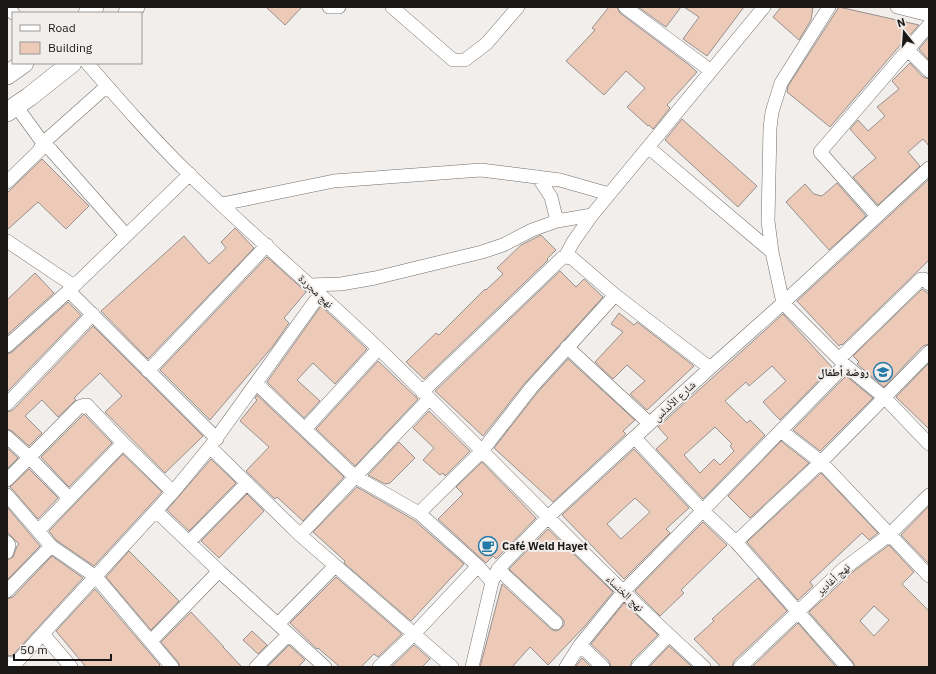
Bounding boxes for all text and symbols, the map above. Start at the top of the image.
legend [12,12,142,64]
north arrow [884,12,924,52]
text: N [895,15,907,30]
text: Road [48,20,76,35]
text: Building [48,40,93,55]
street label: نهج مجردة [296,271,336,311]
school or university icon: روضة أطفال [872,361,894,383]
place label: روضة أطفال [818,365,869,380]
street label: شارع الأندلس [650,378,698,424]
cafe icon: Café Weld Hayet [477,535,499,557]
place label: Café Weld Hayet [502,539,588,553]
street label: نهج أغادير [812,560,853,599]
street label: نهج الخنساء [603,571,647,615]
scale bar [14,636,111,662]
text: 50 m [20,642,48,657]

